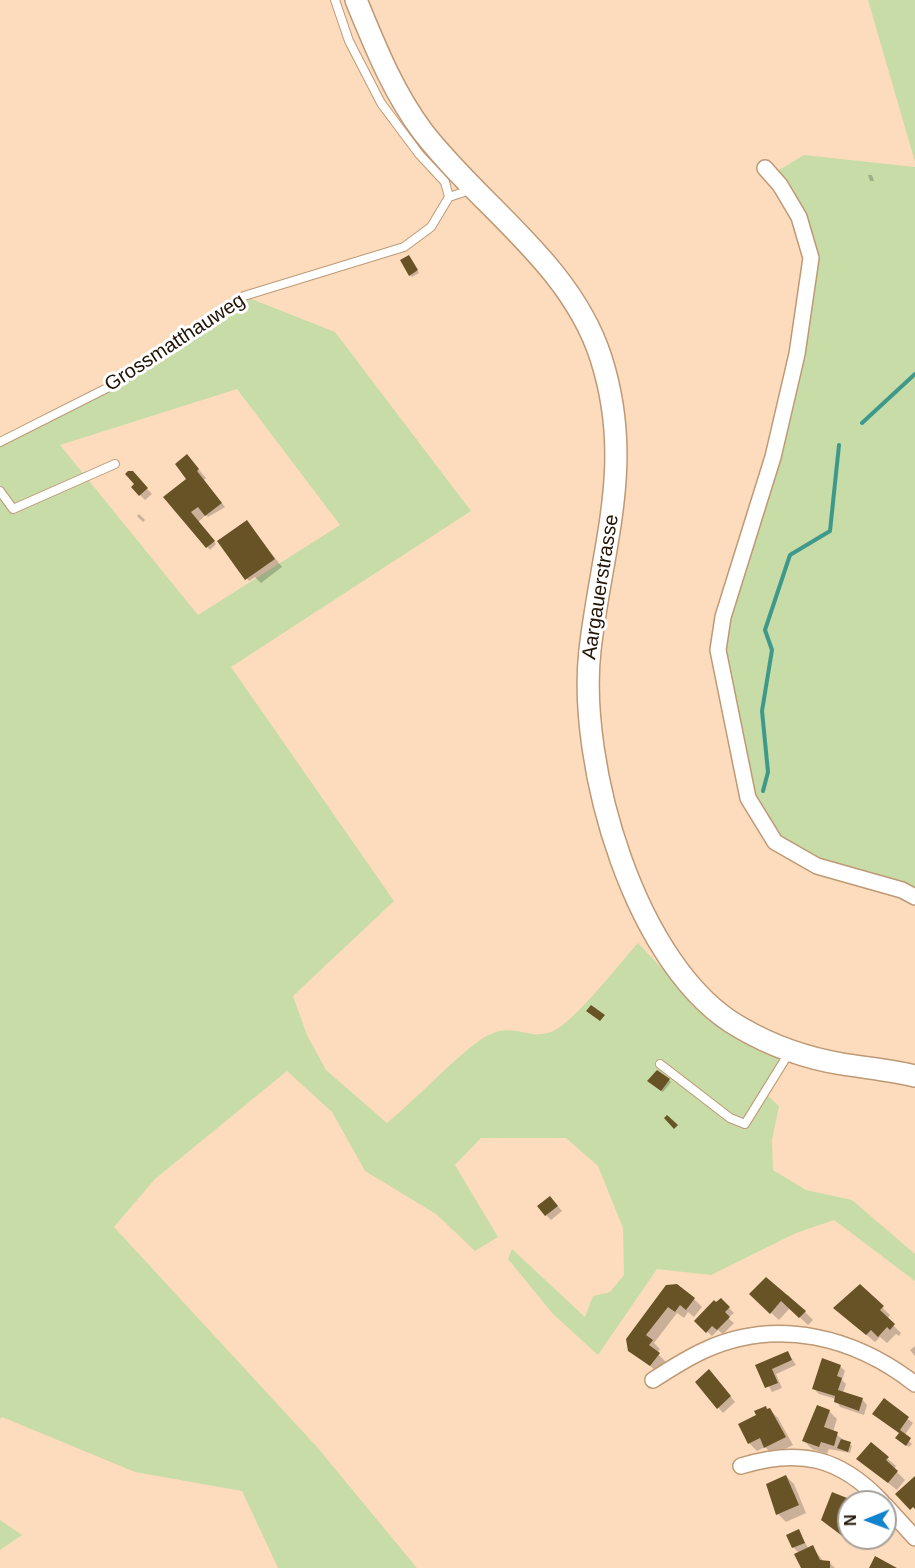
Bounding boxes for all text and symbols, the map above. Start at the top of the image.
street label: Grossmatthauweg [100,289,250,397]
street label: Aargauerstrasse [578,513,624,661]
north arrow [837,1490,897,1550]
text: N [842,1514,859,1526]

